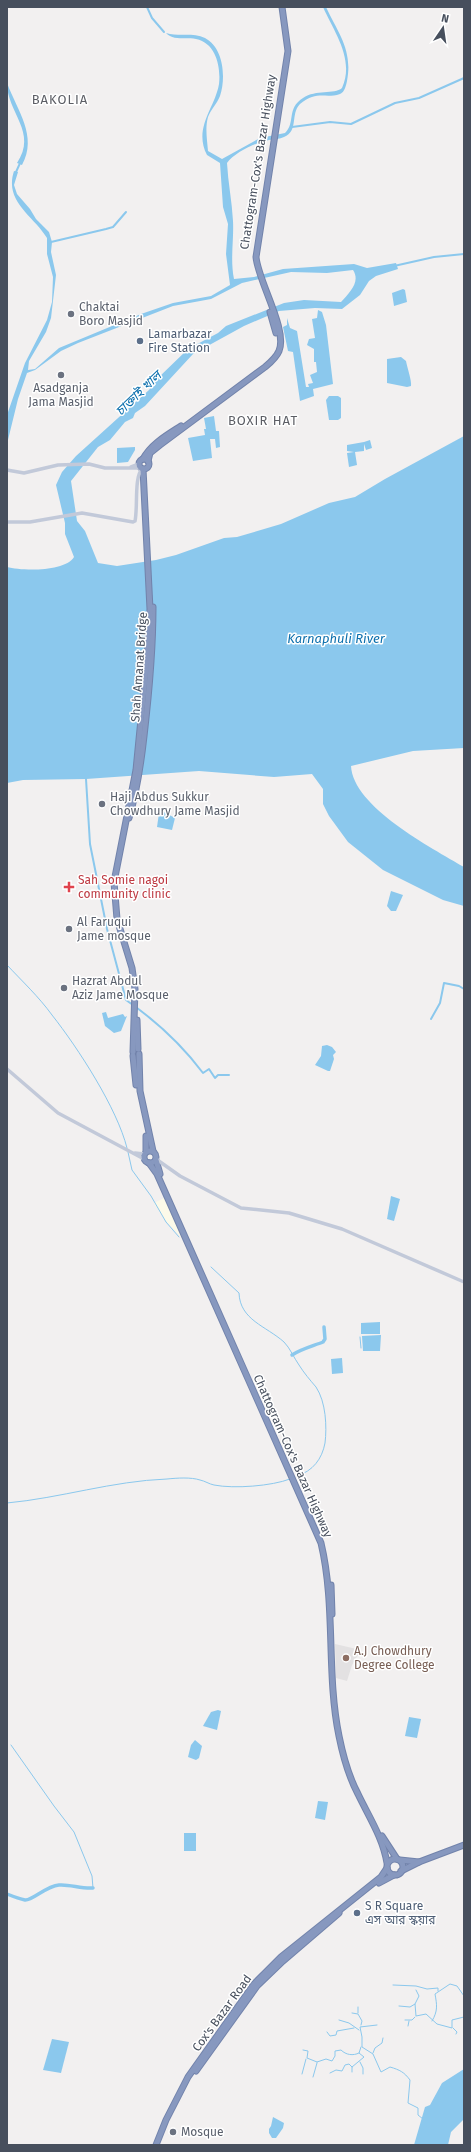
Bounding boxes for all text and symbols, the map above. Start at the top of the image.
north arrow [423,8,463,48]
text: N [440,12,450,26]
street label: Chattogram-Cox's Bazar Highway [237,73,279,251]
district label: BAKOLIA [32,92,88,107]
place label: Chaktai Boro Masjid [79,300,143,328]
marker: Chaktai Boro Masjid [66,309,76,319]
place label: Lamarbazar Fire Station [148,327,212,355]
marker: Lamarbazar Fire Station [135,336,145,346]
water label: চাক্তাই খাল [112,366,166,419]
marker: Asadganja Jama Masjid [56,370,66,380]
place label: Asadganja Jama Masjid [28,381,94,409]
district label: BOXIR HAT [228,413,298,428]
street label: Shah Amanat Bridge [128,612,150,722]
water label: Karnaphuli River [287,631,386,646]
place label: Haji Abdus Sukkur Chowdhury Jame Masjid [110,790,240,818]
marker: Haji Abdus Sukkur Chowdhury Jame Masjid [97,799,107,809]
place label: Sah Somie nagoi community clinic [78,873,171,901]
marker: Sah Somie nagoi community clinic [63,881,75,893]
place label: Al Faruqui Jame mosque [77,915,151,943]
marker: Al Faruqui Jame mosque [64,924,74,934]
place label: Hazrat Abdul Aziz Jame Mosque [72,974,169,1002]
marker: Hazrat Abdul Aziz Jame Mosque [59,983,69,993]
street label: Chattogram-Cox's Bazar Highway [251,1372,335,1540]
place label: A.J Chowdhury Degree College [354,1644,435,1672]
marker: A.J Chowdhury Degree College [341,1653,351,1663]
place label: S R Square এস আর স্কয়ার [365,1899,436,1927]
marker: S R Square এস আর স্কয়ার [352,1908,362,1918]
street label: Cox's Bazar Road [189,1972,255,2054]
place label: Mosque [181,2125,224,2139]
marker: Mosque [168,2127,178,2137]

